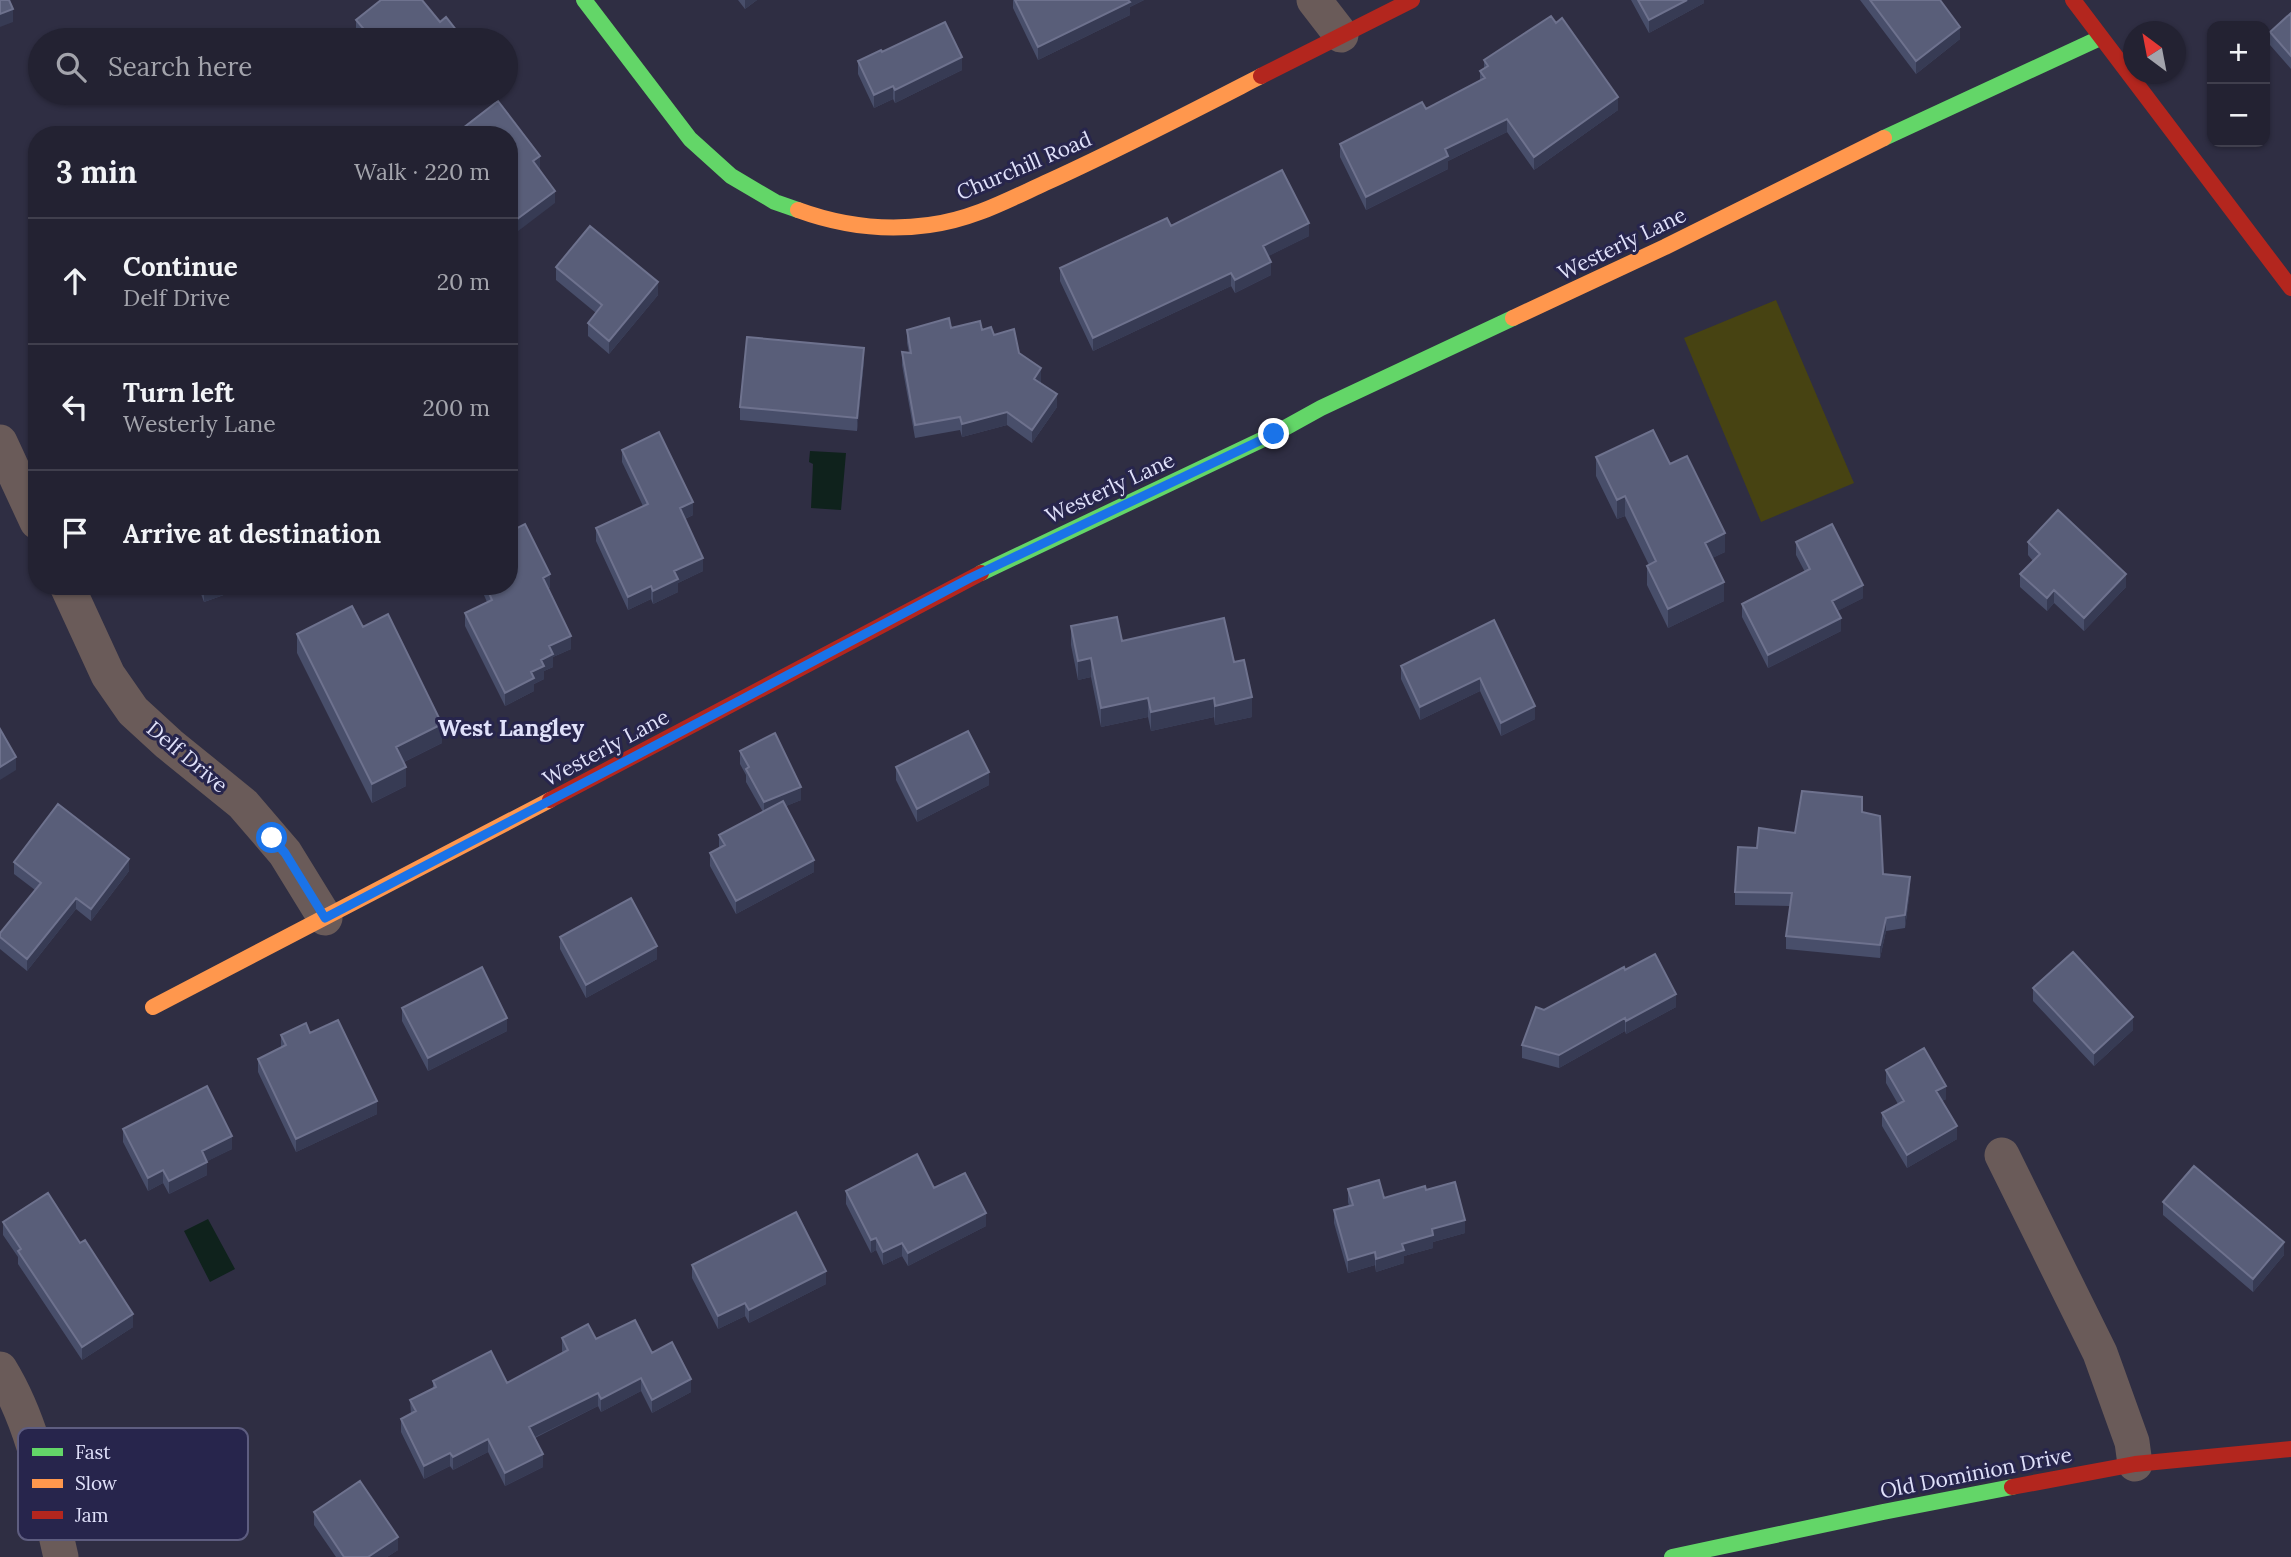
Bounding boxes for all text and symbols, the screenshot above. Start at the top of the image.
north arrow [2123,21,2186,84]
map controls [2207,21,2270,147]
button: + [2207,21,2270,84]
search box [28,28,518,105]
icon: search [52,48,90,86]
text: Search here [108,50,252,83]
button: − [2207,84,2270,147]
street label: Churchill Road [952,125,1095,206]
text: 3 min [56,153,137,191]
text: Walk · 220 m [354,157,490,186]
street label: Westerly Lane [1553,201,1690,286]
text: Continue [123,250,238,283]
icon: ahead [56,262,94,300]
text: 20 m [437,267,490,296]
text: Delf Drive [123,283,230,312]
text: Turn left [123,376,234,409]
icon: left [56,388,94,426]
text: 200 m [422,393,490,422]
text: Westerly Lane [123,409,276,438]
route end [1258,418,1289,449]
street label: Westerly Lane [1041,446,1179,529]
icon: arrive [56,514,94,552]
text: Arrive at destination [123,517,381,550]
street label: Westerly Lane [538,703,674,792]
district label: West Langley [438,713,584,742]
street label: Delf Drive [141,715,233,798]
route start [256,822,287,853]
legend [18,1428,248,1540]
text: Fast [75,1440,111,1464]
street label: Old Dominion Drive [1878,1441,2074,1504]
text: Slow [75,1471,118,1495]
text: Jam [74,1503,109,1527]

